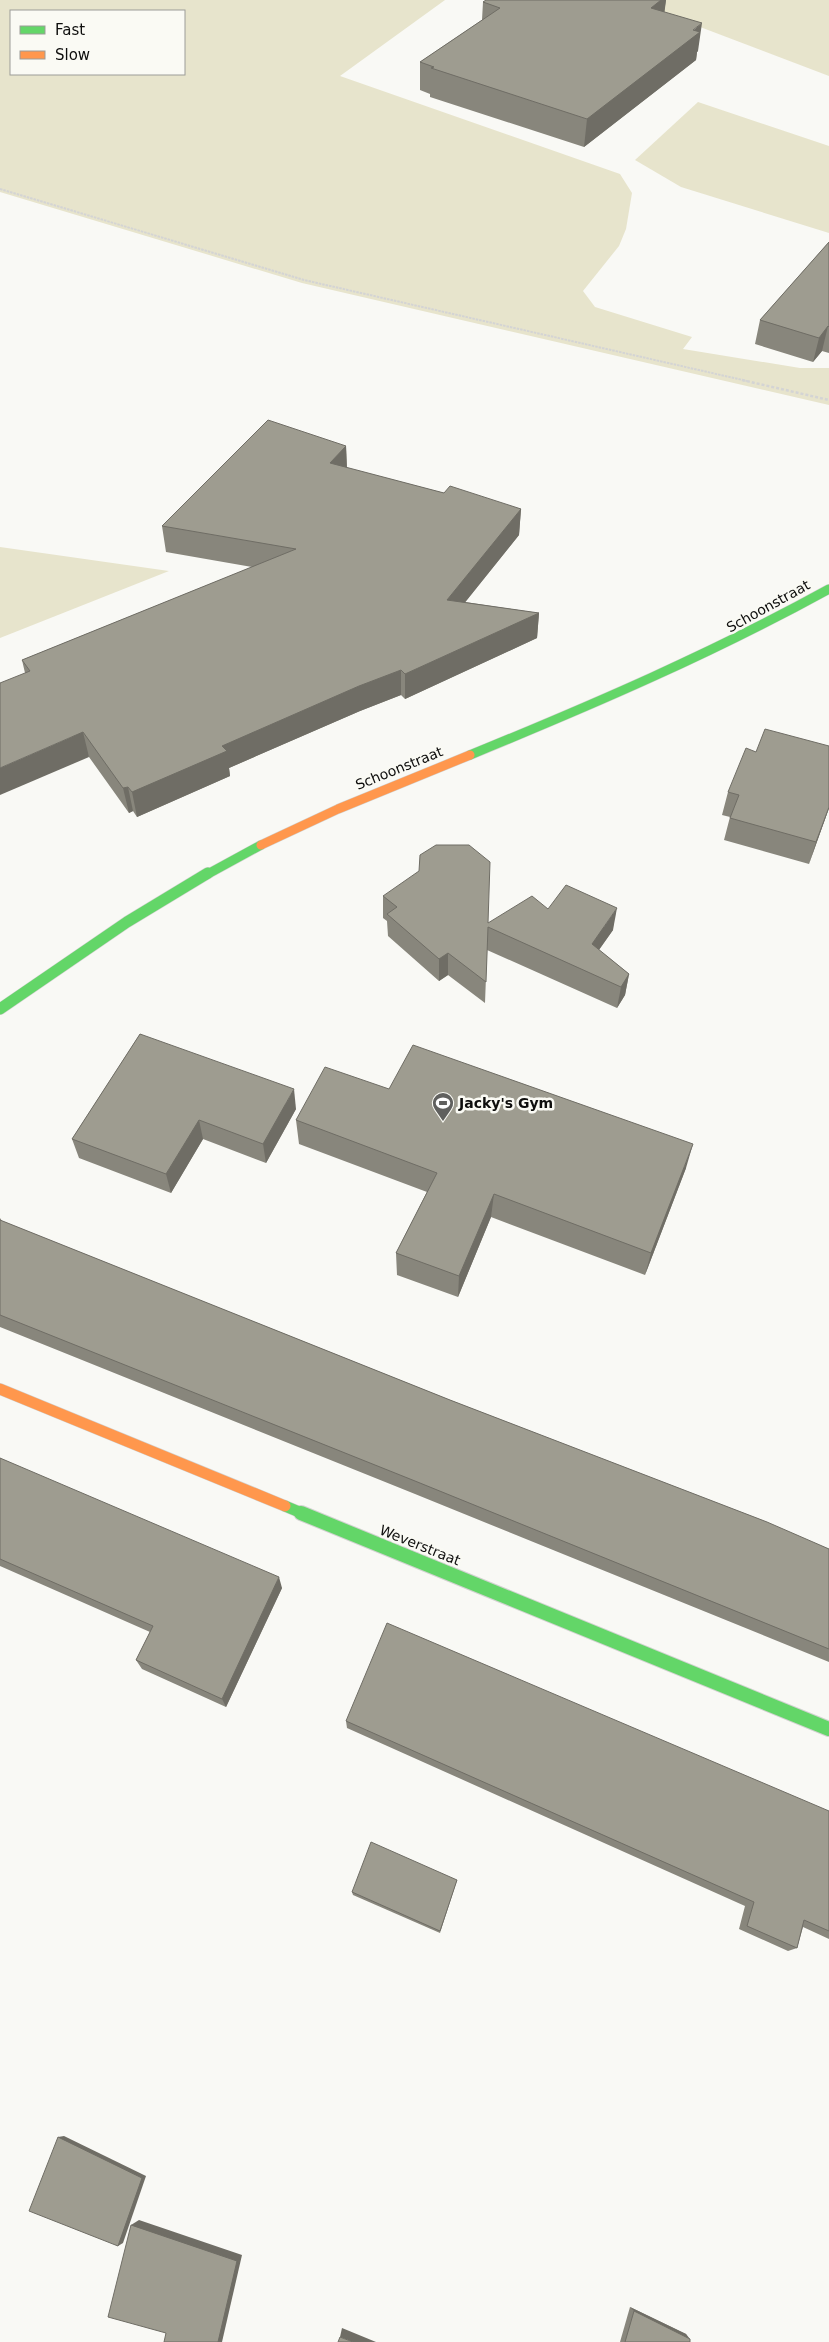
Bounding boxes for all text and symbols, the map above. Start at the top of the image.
legend [10,10,185,75]
text: Fast [55,21,85,39]
text: Slow [55,46,90,64]
street label: Schoonstraat [724,576,813,635]
street label: Schoonstraat [353,743,445,793]
sports icon: Jacky's Gym [431,1091,455,1122]
place label: Jacky's Gym [458,1095,553,1111]
street label: Weverstraat [377,1522,463,1569]

